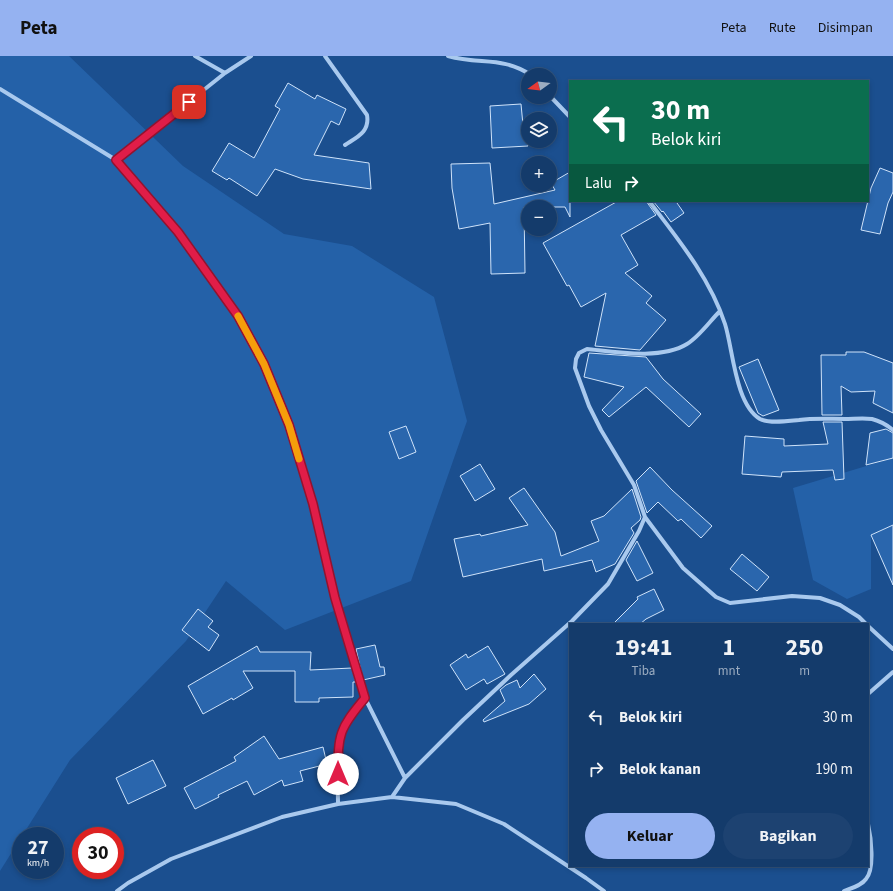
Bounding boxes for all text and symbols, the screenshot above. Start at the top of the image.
text: Peta [20,15,57,42]
text: Peta [721,18,747,38]
text: Rute [769,18,796,38]
text: Disimpan [818,18,873,38]
north arrow [521,68,557,104]
map controls [521,68,557,236]
pin [172,85,206,119]
text: 30 m [651,90,710,130]
icon: arrive [178,91,200,113]
icon: left [585,96,637,148]
button: layers [521,112,557,148]
text: Belok kiri [651,127,721,152]
button: + [521,156,557,192]
icon: right [620,172,642,194]
text: Lalu [585,173,612,194]
button: − [521,200,557,236]
text: 19:41 [614,630,672,665]
text: 1 [723,630,735,665]
text: 250 [786,630,824,665]
text: Tiba [632,662,655,680]
text: mnt [718,662,740,680]
text: m [799,662,810,680]
icon: left [585,706,607,728]
text: Belok kiri [619,707,682,728]
text: 30 m [823,707,853,728]
position arrow [317,753,359,795]
icon: right [585,758,607,780]
text: Belok kanan [619,759,701,780]
text: 190 m [815,759,853,780]
button: Keluar [585,813,715,859]
button: Bagikan [723,813,853,859]
speed limit sign: 30 [72,827,124,879]
text: 27 [27,834,49,862]
text: km/h [27,856,49,870]

